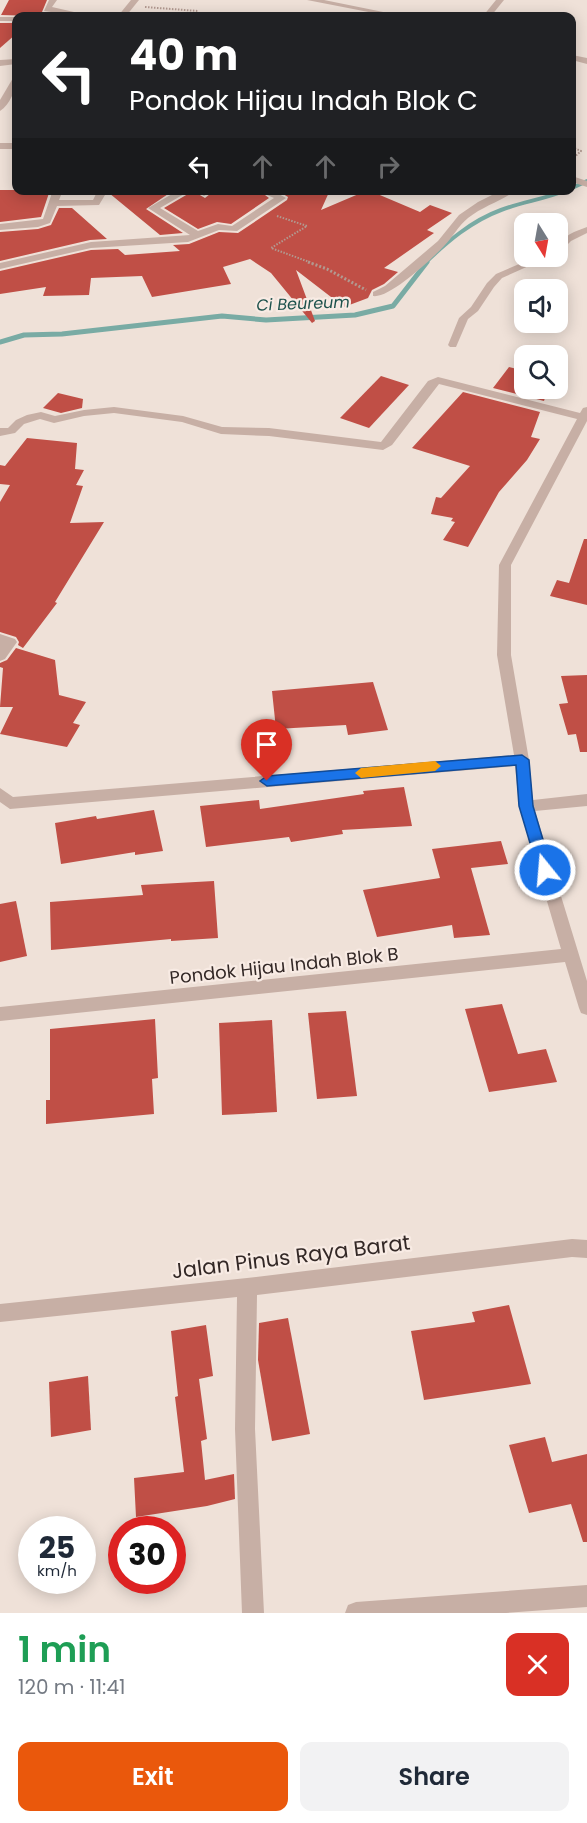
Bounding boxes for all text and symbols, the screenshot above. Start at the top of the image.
text: 40 m [129,26,238,85]
icon: left [30,36,108,114]
text: Pondok Hijau Indah Blok C [129,82,478,119]
icon: left [183,150,216,183]
icon: ahead [246,150,279,183]
icon: ahead [309,150,342,183]
icon: right [372,150,405,183]
north arrow [514,213,568,267]
map controls [514,213,568,399]
button: sound [514,279,568,333]
water label: Ci Beureum [256,290,350,317]
button: search [514,345,568,399]
pin [241,719,292,781]
icon: arrive [250,728,283,761]
position arrow [513,838,577,902]
street label: Pondok Hijau Indah Blok B [168,941,400,990]
street label: Jalan Pinus Raya Barat [170,1227,412,1286]
speed limit sign: 30 [108,1516,186,1594]
text: 25 [39,1526,75,1569]
text: km/h [37,1560,77,1581]
text: 1 min [18,1624,111,1675]
button: close [506,1633,569,1696]
text: 120 m · 11:41 [18,1673,125,1701]
button: Exit [18,1742,288,1811]
button: Share [300,1742,569,1811]

